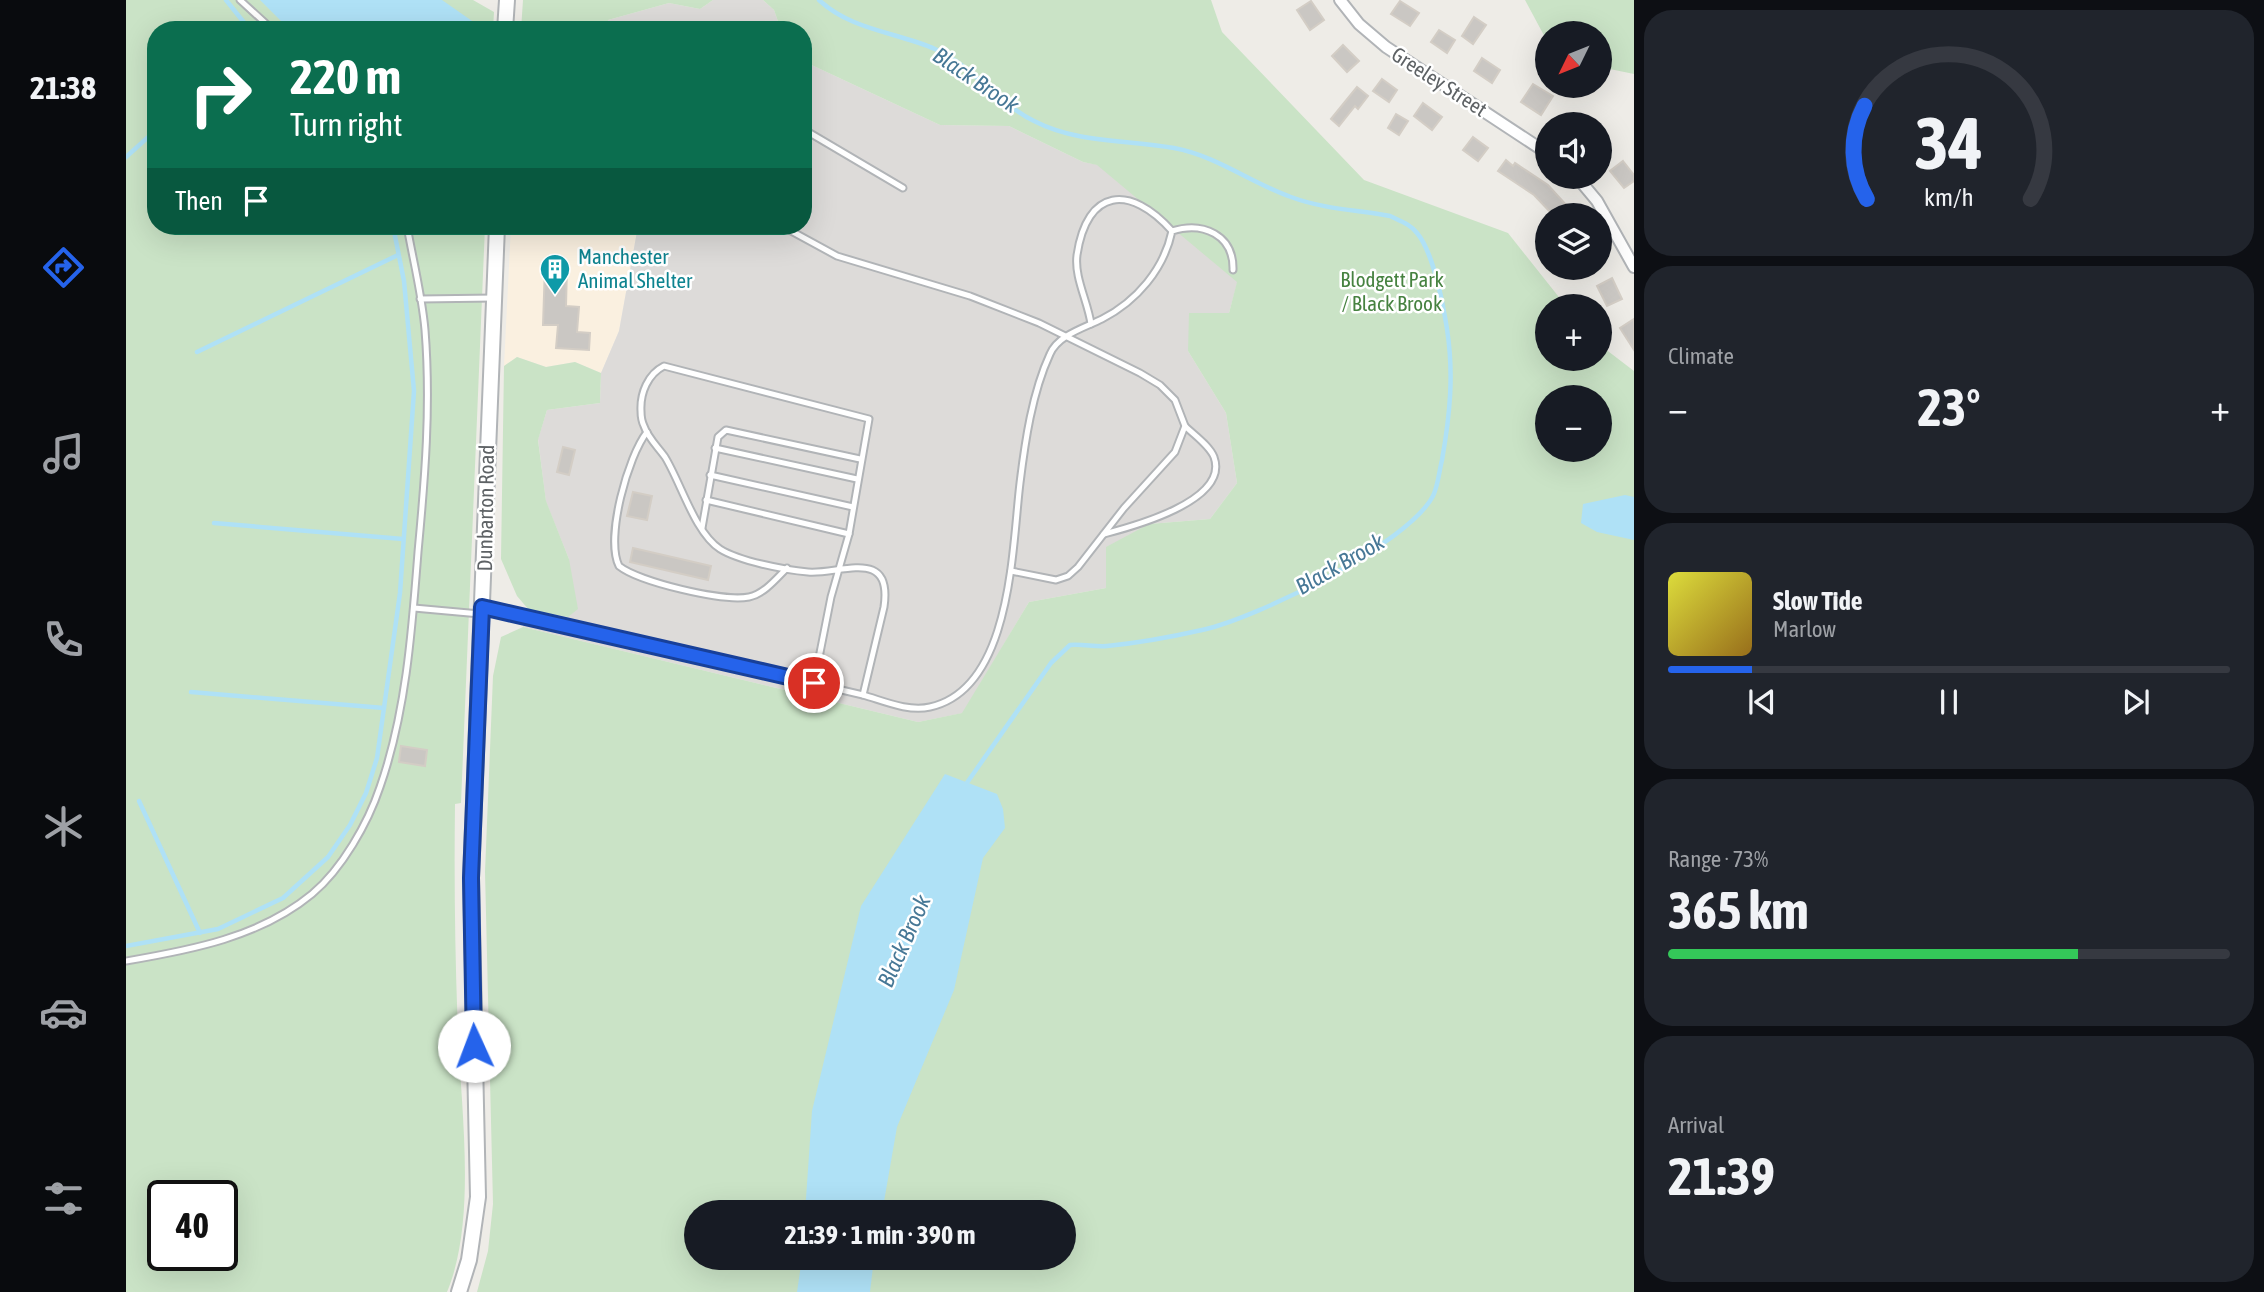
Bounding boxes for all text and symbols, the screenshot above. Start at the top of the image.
north arrow [1535,21,1612,98]
map controls [1535,21,1612,462]
water label: Black Brook [928,42,1025,119]
street label: Greeley Street [1387,42,1492,121]
text: 220 m [290,48,401,104]
icon: right [175,49,266,140]
text: 21:38 [30,69,96,106]
text: 34 [1915,102,1983,185]
text: Turn right [290,106,403,143]
button: sound [1535,112,1612,189]
icon: arrive [237,182,275,220]
text: km/h [1924,183,1974,211]
text: Then [175,186,223,216]
button: layers [1535,203,1612,280]
icon: directions [39,243,88,292]
place label: Manchester Animal Shelter [578,244,693,292]
building icon: Manchester Animal Shelter [538,252,572,296]
park label: Blodgett Park / Black Brook [1340,267,1444,315]
button: + [1535,294,1612,371]
text: Climate [1668,343,1734,369]
text: 23° [1917,377,1981,437]
button: − [1535,385,1612,462]
text: − [1668,386,1688,429]
text: + [2210,386,2230,429]
icon: music [39,429,88,478]
street label: Dunbarton Road [472,444,498,572]
water label: Black Brook [1291,528,1390,600]
text: Slow Tide [1773,586,1863,616]
icon: phone [39,615,88,664]
text: Marlow [1773,616,1836,642]
pin [784,653,844,713]
icon: arrive [795,664,833,702]
icon: previous [1743,683,1781,721]
icon: pause [1930,683,1968,721]
icon: next [2117,683,2155,721]
icon: climate [39,802,88,851]
text: Range · 73% [1668,846,1768,872]
text: 365 km [1668,880,1809,940]
water label: Black Brook [872,890,936,991]
icon: car [39,988,88,1037]
position arrow [437,1009,511,1083]
text: Arrival [1668,1112,1724,1138]
text: 21:39 [1668,1146,1775,1206]
icon: filters [39,1174,88,1223]
speed limit sign: 40 [147,1180,238,1271]
text: 21:39 · 1 min · 390 m [785,1220,975,1250]

